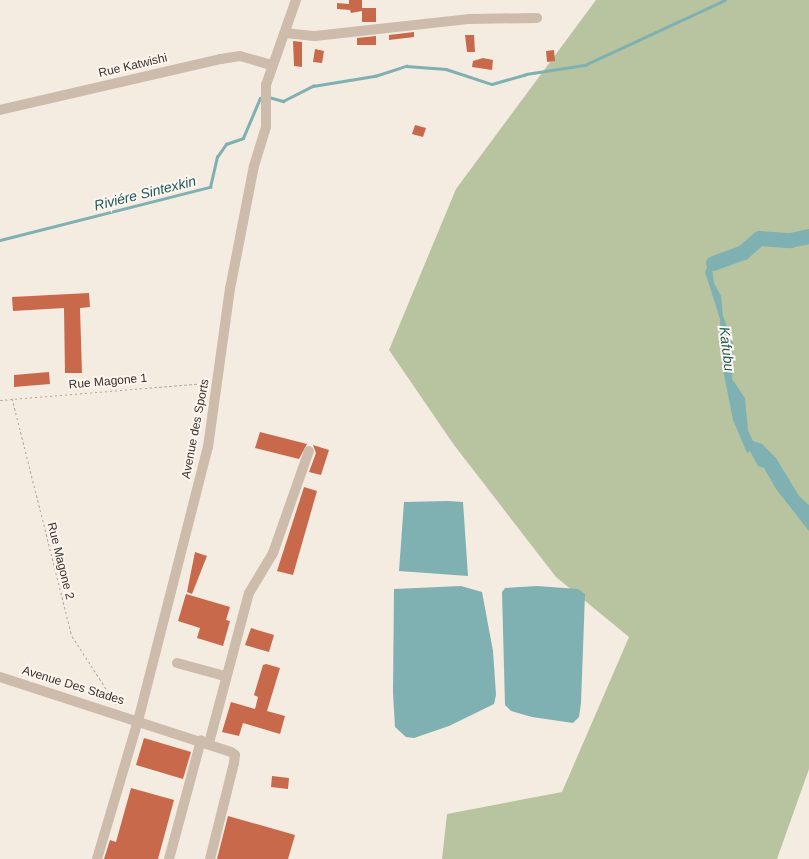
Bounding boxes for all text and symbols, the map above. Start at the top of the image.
street label: Rue Katwishi [97,51,169,81]
water label: Riviére Sintexkin [92,172,198,214]
water label: Kafubu [716,326,738,372]
street label: Rue Magone 1 [68,371,148,393]
street label: Avenue des Sports [179,378,213,480]
street label: Rue Magone 2 [43,521,77,601]
street label: Avenue Des Stades [20,664,126,708]

